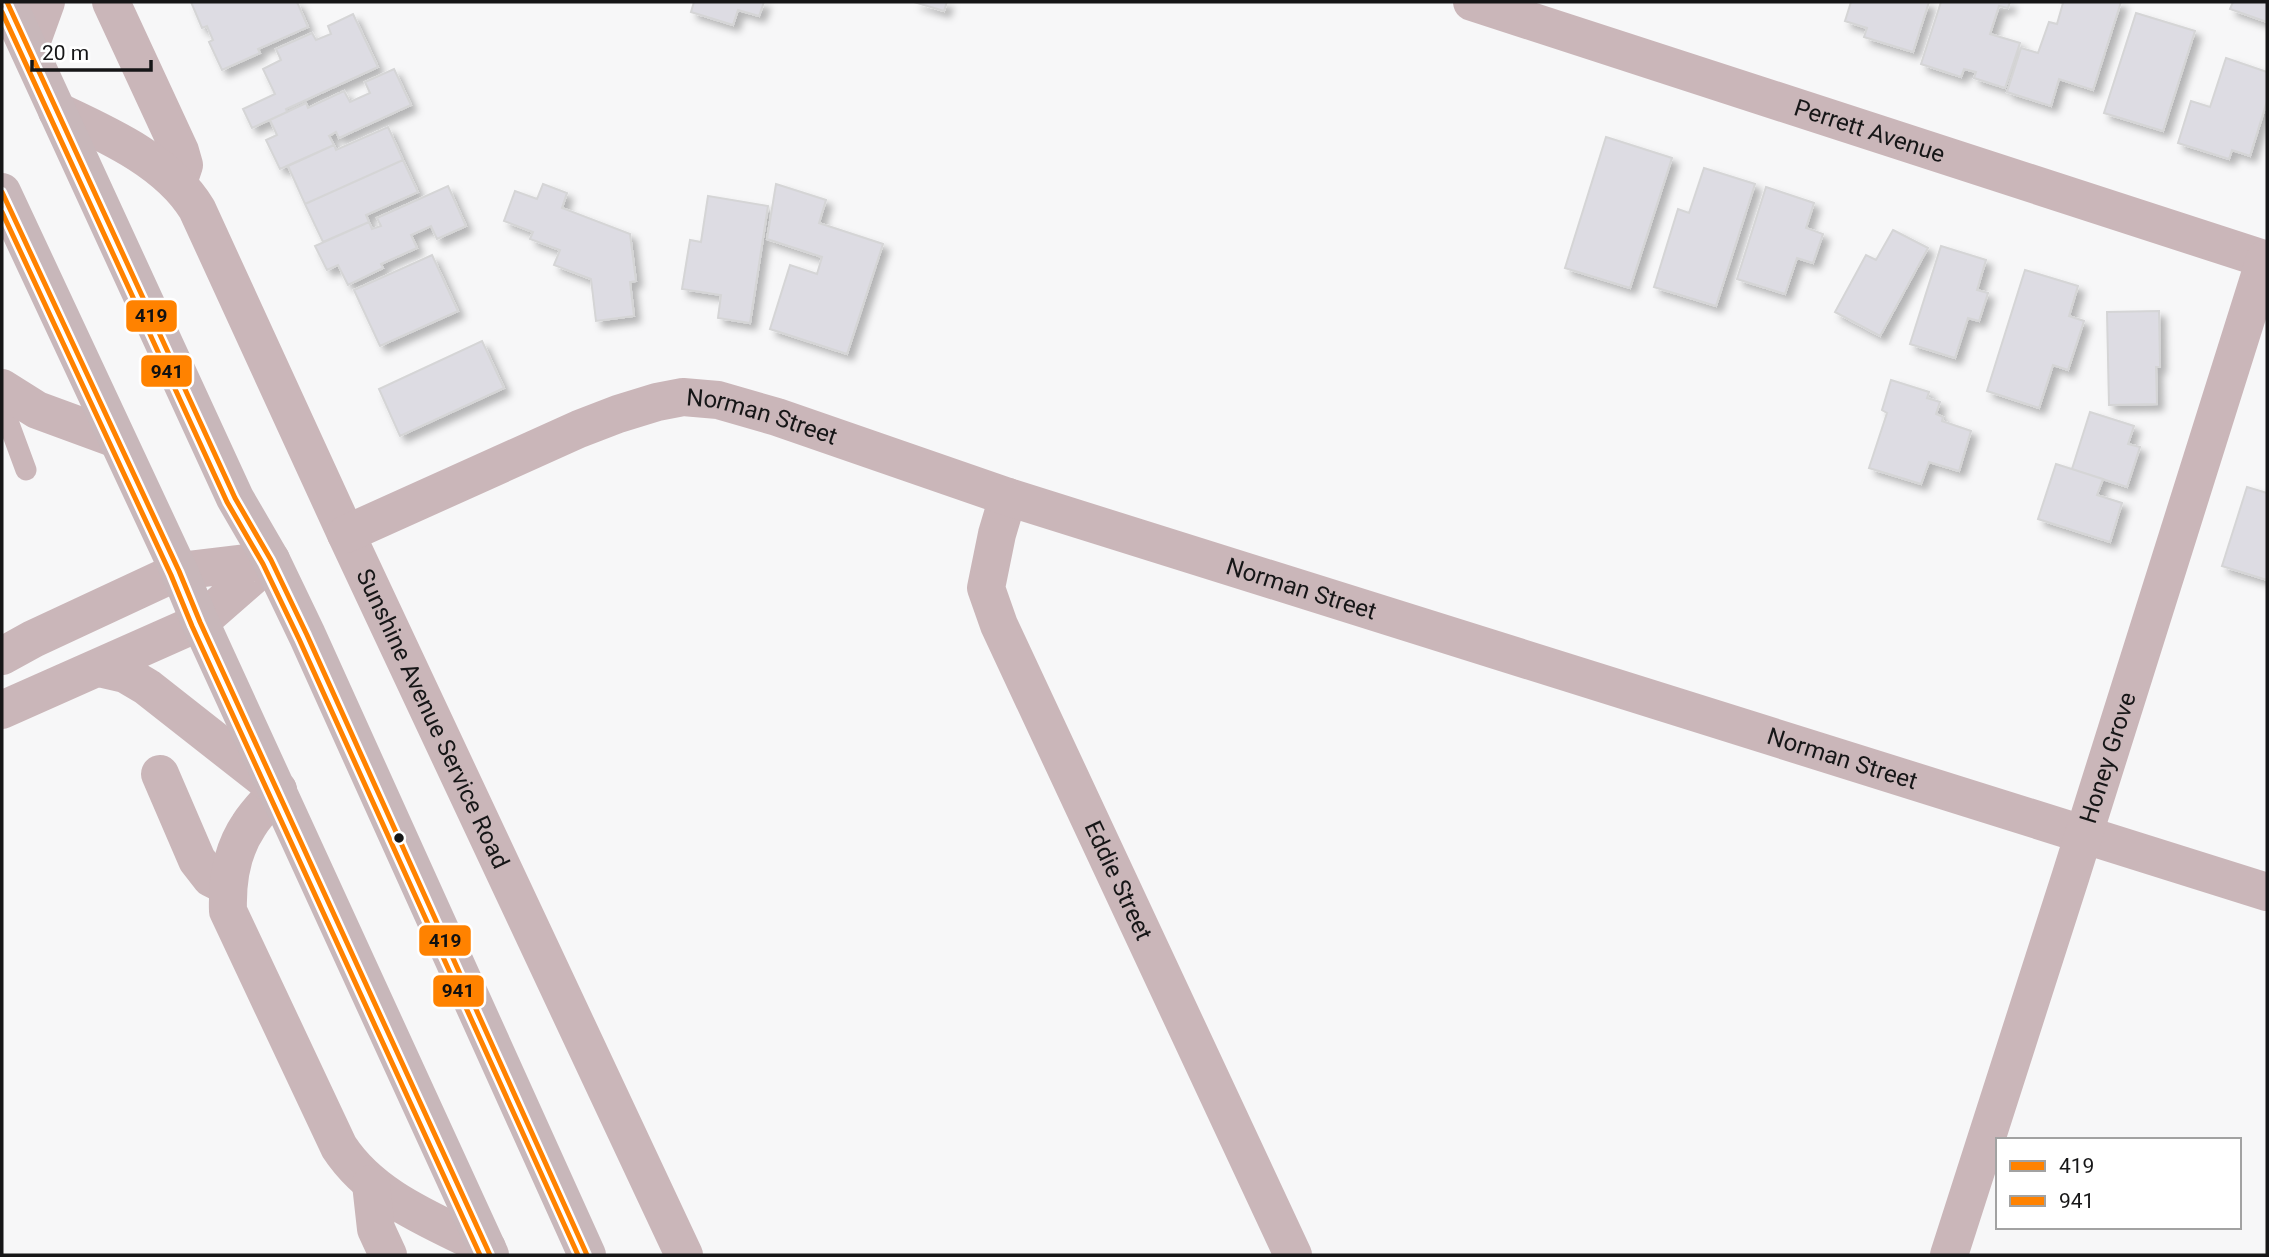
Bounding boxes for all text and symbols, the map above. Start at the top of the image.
scale bar [32,28,150,72]
text: 20 m [42,41,89,65]
street label: Perrett Avenue [1791,94,1948,169]
line badge: 419 [125,299,178,333]
text: 419 [135,304,167,327]
line badge: 941 [140,354,193,388]
text: 941 [151,360,183,383]
street label: Norman Street [685,383,841,451]
street label: Norman Street [1223,552,1380,626]
street label: Sunshine Avenue Service Road [350,564,515,873]
street label: Honey Grove [2074,689,2142,827]
street label: Norman Street [1764,722,1921,795]
street label: Eddie Street [1078,817,1158,945]
unlabelled marker [392,831,406,845]
line badge: 419 [418,924,472,957]
text: 419 [429,929,461,952]
line badge: 941 [432,974,485,1008]
text: 941 [442,979,474,1002]
legend [1996,1138,2241,1229]
text: 419 [2059,1154,2094,1178]
text: 941 [2059,1189,2094,1213]

